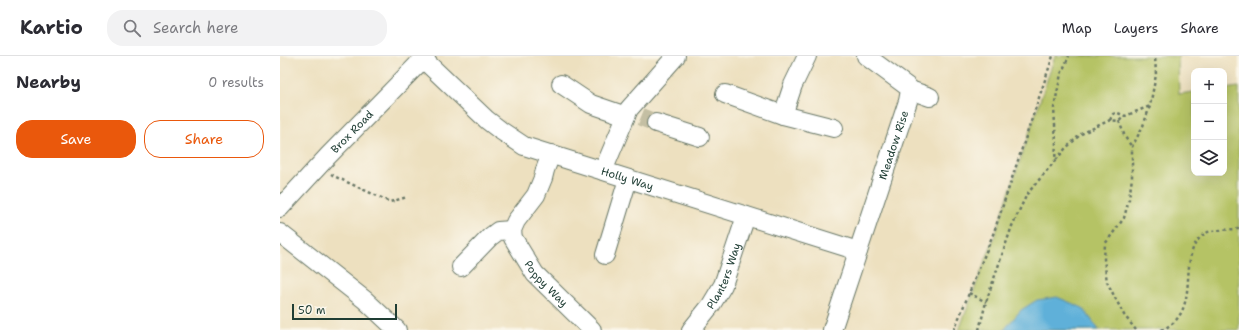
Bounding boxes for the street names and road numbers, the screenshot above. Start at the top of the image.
street label: Brox Road [327,107,377,156]
street label: Meadow Rise [875,108,912,182]
street label: Holly Way [599,163,655,194]
street label: Planters Way [703,241,744,312]
street label: Poppy Way [521,257,571,310]

